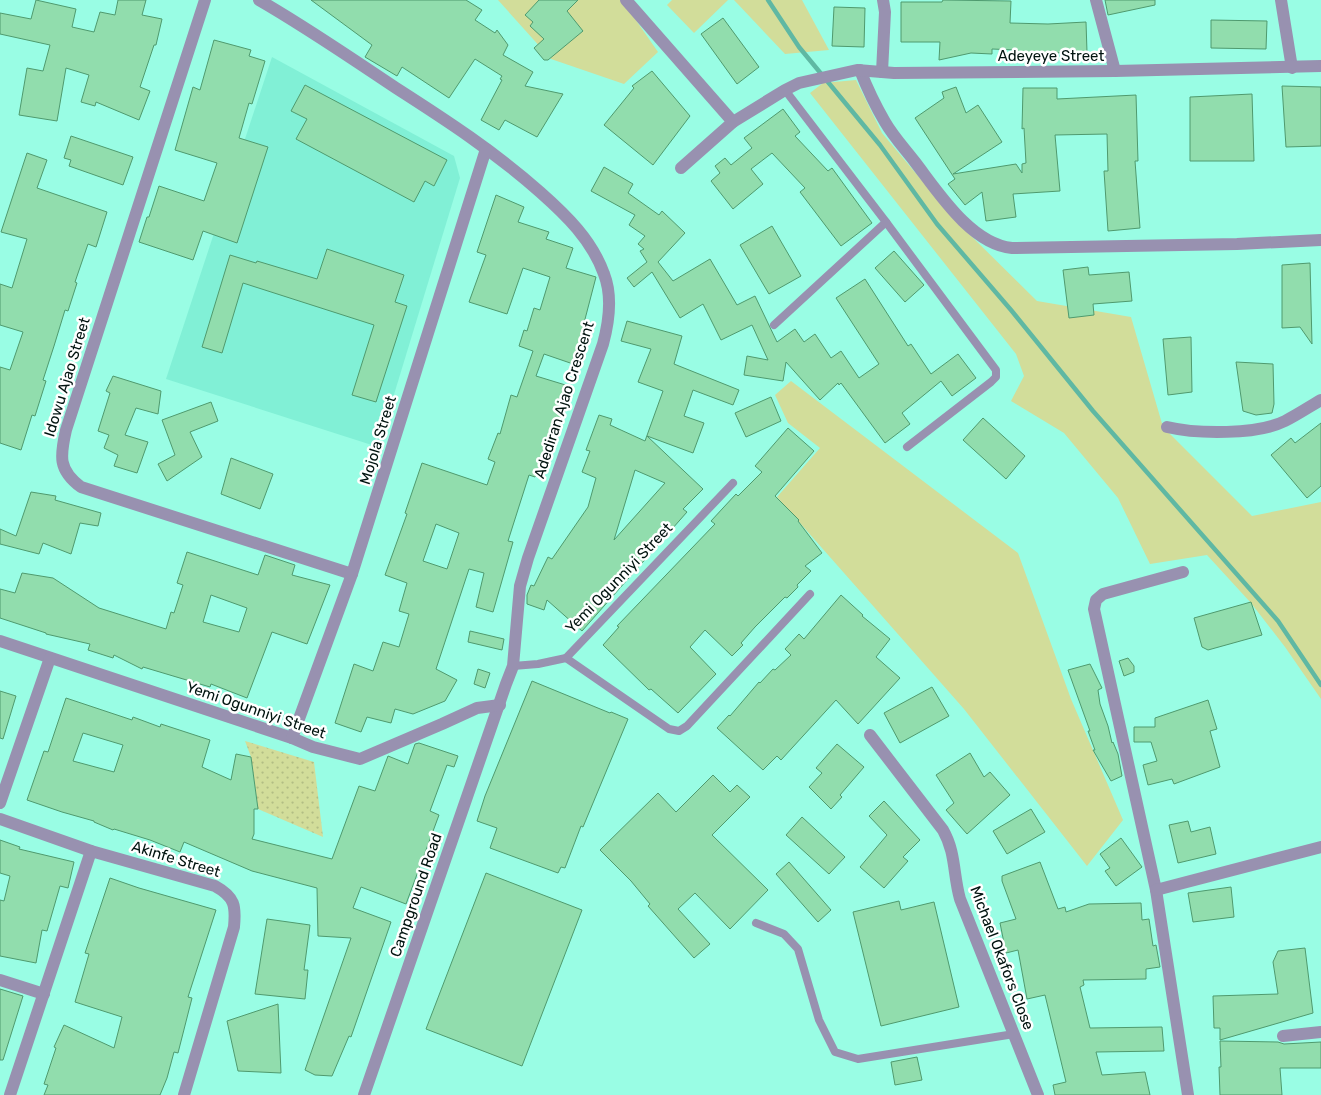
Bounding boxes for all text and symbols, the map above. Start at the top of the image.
street label: Adeyeye Street [998,47,1104,65]
street label: Idowu Ajao Street [40,315,94,439]
street label: Adediran Ajao Crescent [530,319,598,481]
street label: Mojola Street [356,393,400,487]
street label: Yemi Ogunniyi Street [562,519,676,637]
street label: Yemi Ogunniyi Street [184,678,328,742]
street label: Campground Road [386,831,446,959]
street label: Akinfe Street [130,837,222,881]
street label: Michael Okafors Close [966,884,1038,1032]

